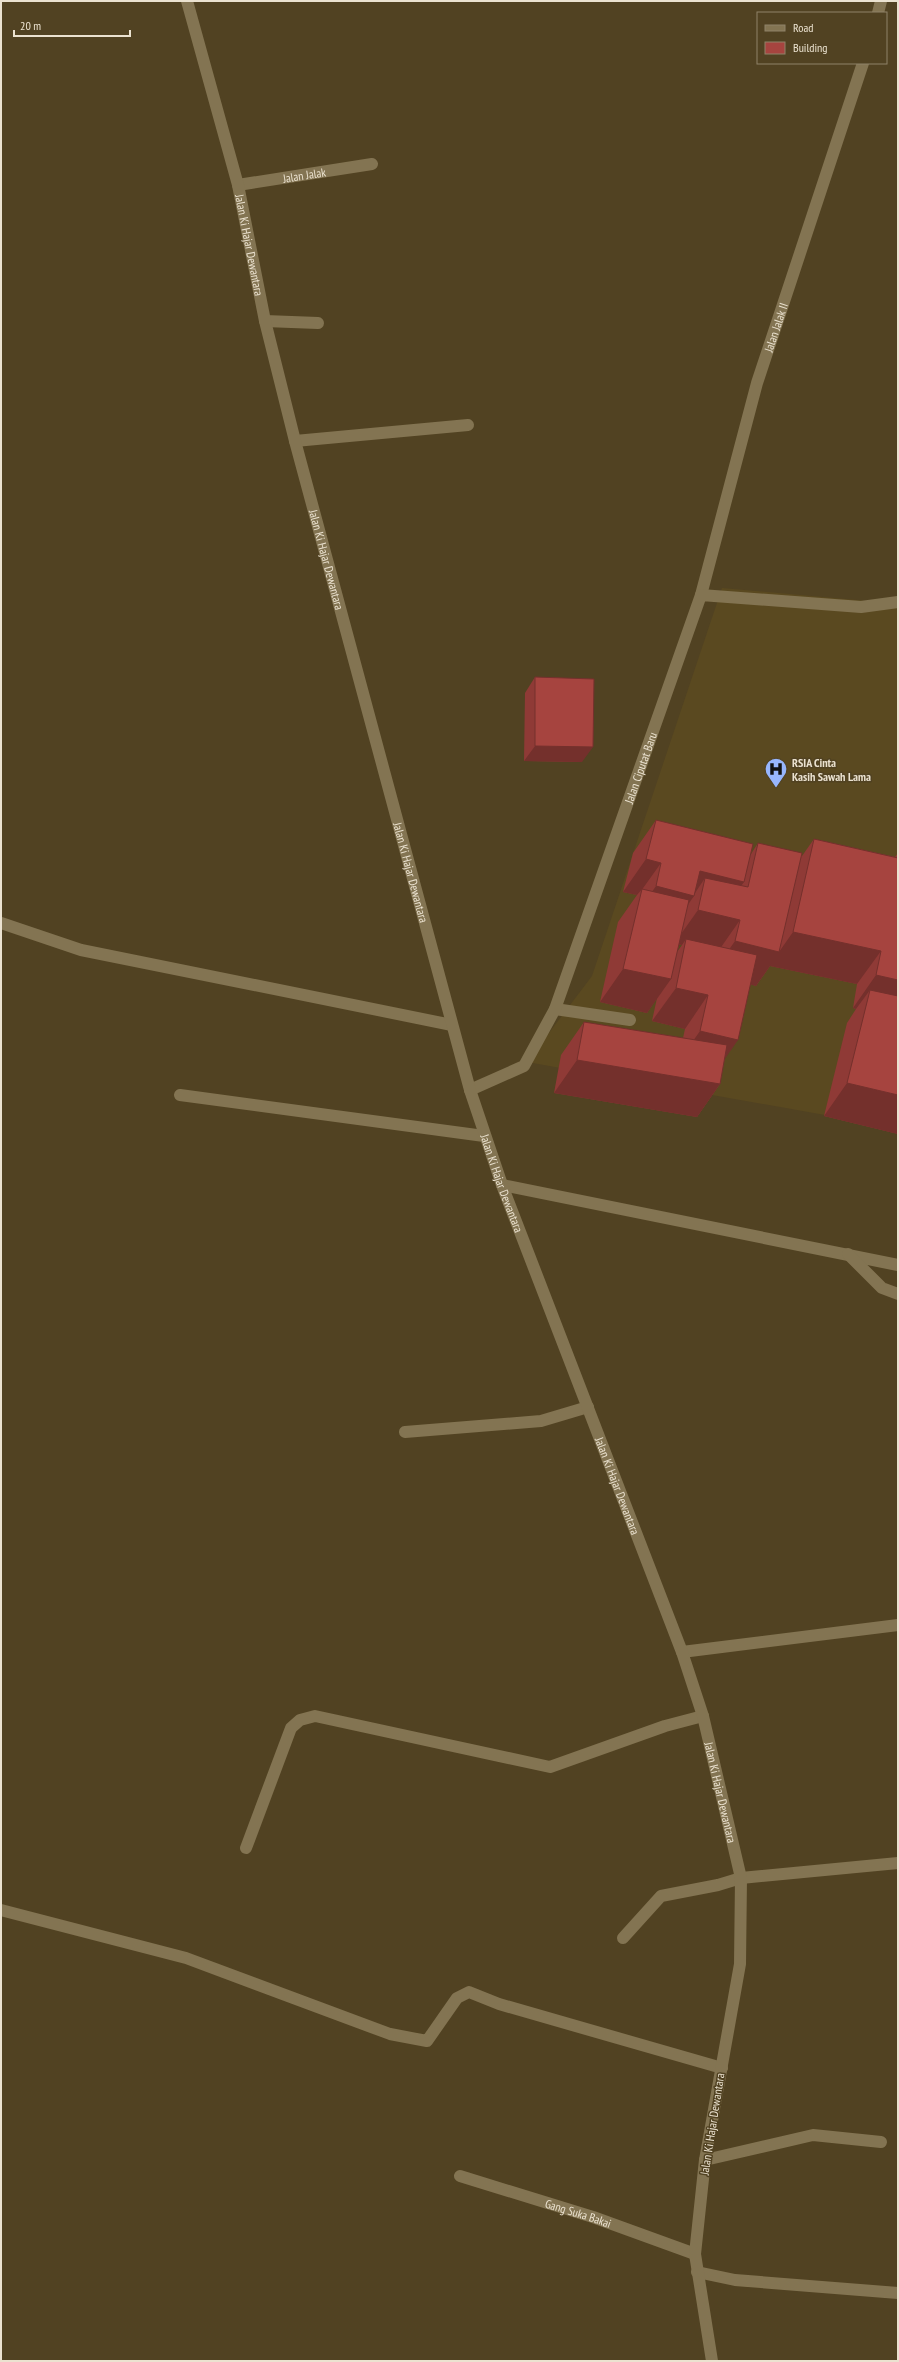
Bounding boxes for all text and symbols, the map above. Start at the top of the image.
scale bar [14,12,130,38]
legend [757,12,887,64]
text: 20 m [20,18,41,33]
text: Road [793,20,813,35]
text: Building [793,40,828,55]
street label: Jalan Jalak [281,164,327,186]
street label: Jalan Ki Hajar Dewantara [232,192,267,297]
street label: Jalan Jalak II [760,301,791,355]
street label: Jalan Ki Hajar Dewantara [306,507,348,612]
street label: Jalan Ciputat Baru [620,730,660,806]
place label: RSIA Cinta Kasih Sawah Lama [792,755,871,784]
hospital icon: RSIA Cinta Kasih Sawah Lama [763,756,789,789]
street label: Jalan Ki Hajar Dewantara [390,820,432,924]
street label: Jalan Ki Hajar Dewantara [478,1131,527,1234]
street label: Jalan Ki Hajar Dewantara [592,1434,644,1537]
street label: Jalan Ki Hajar Dewantara [702,1739,740,1845]
street label: Jalan Ki Hajar Dewantara [696,2072,728,2177]
street label: Gang Suka Bakai [543,2195,614,2231]

